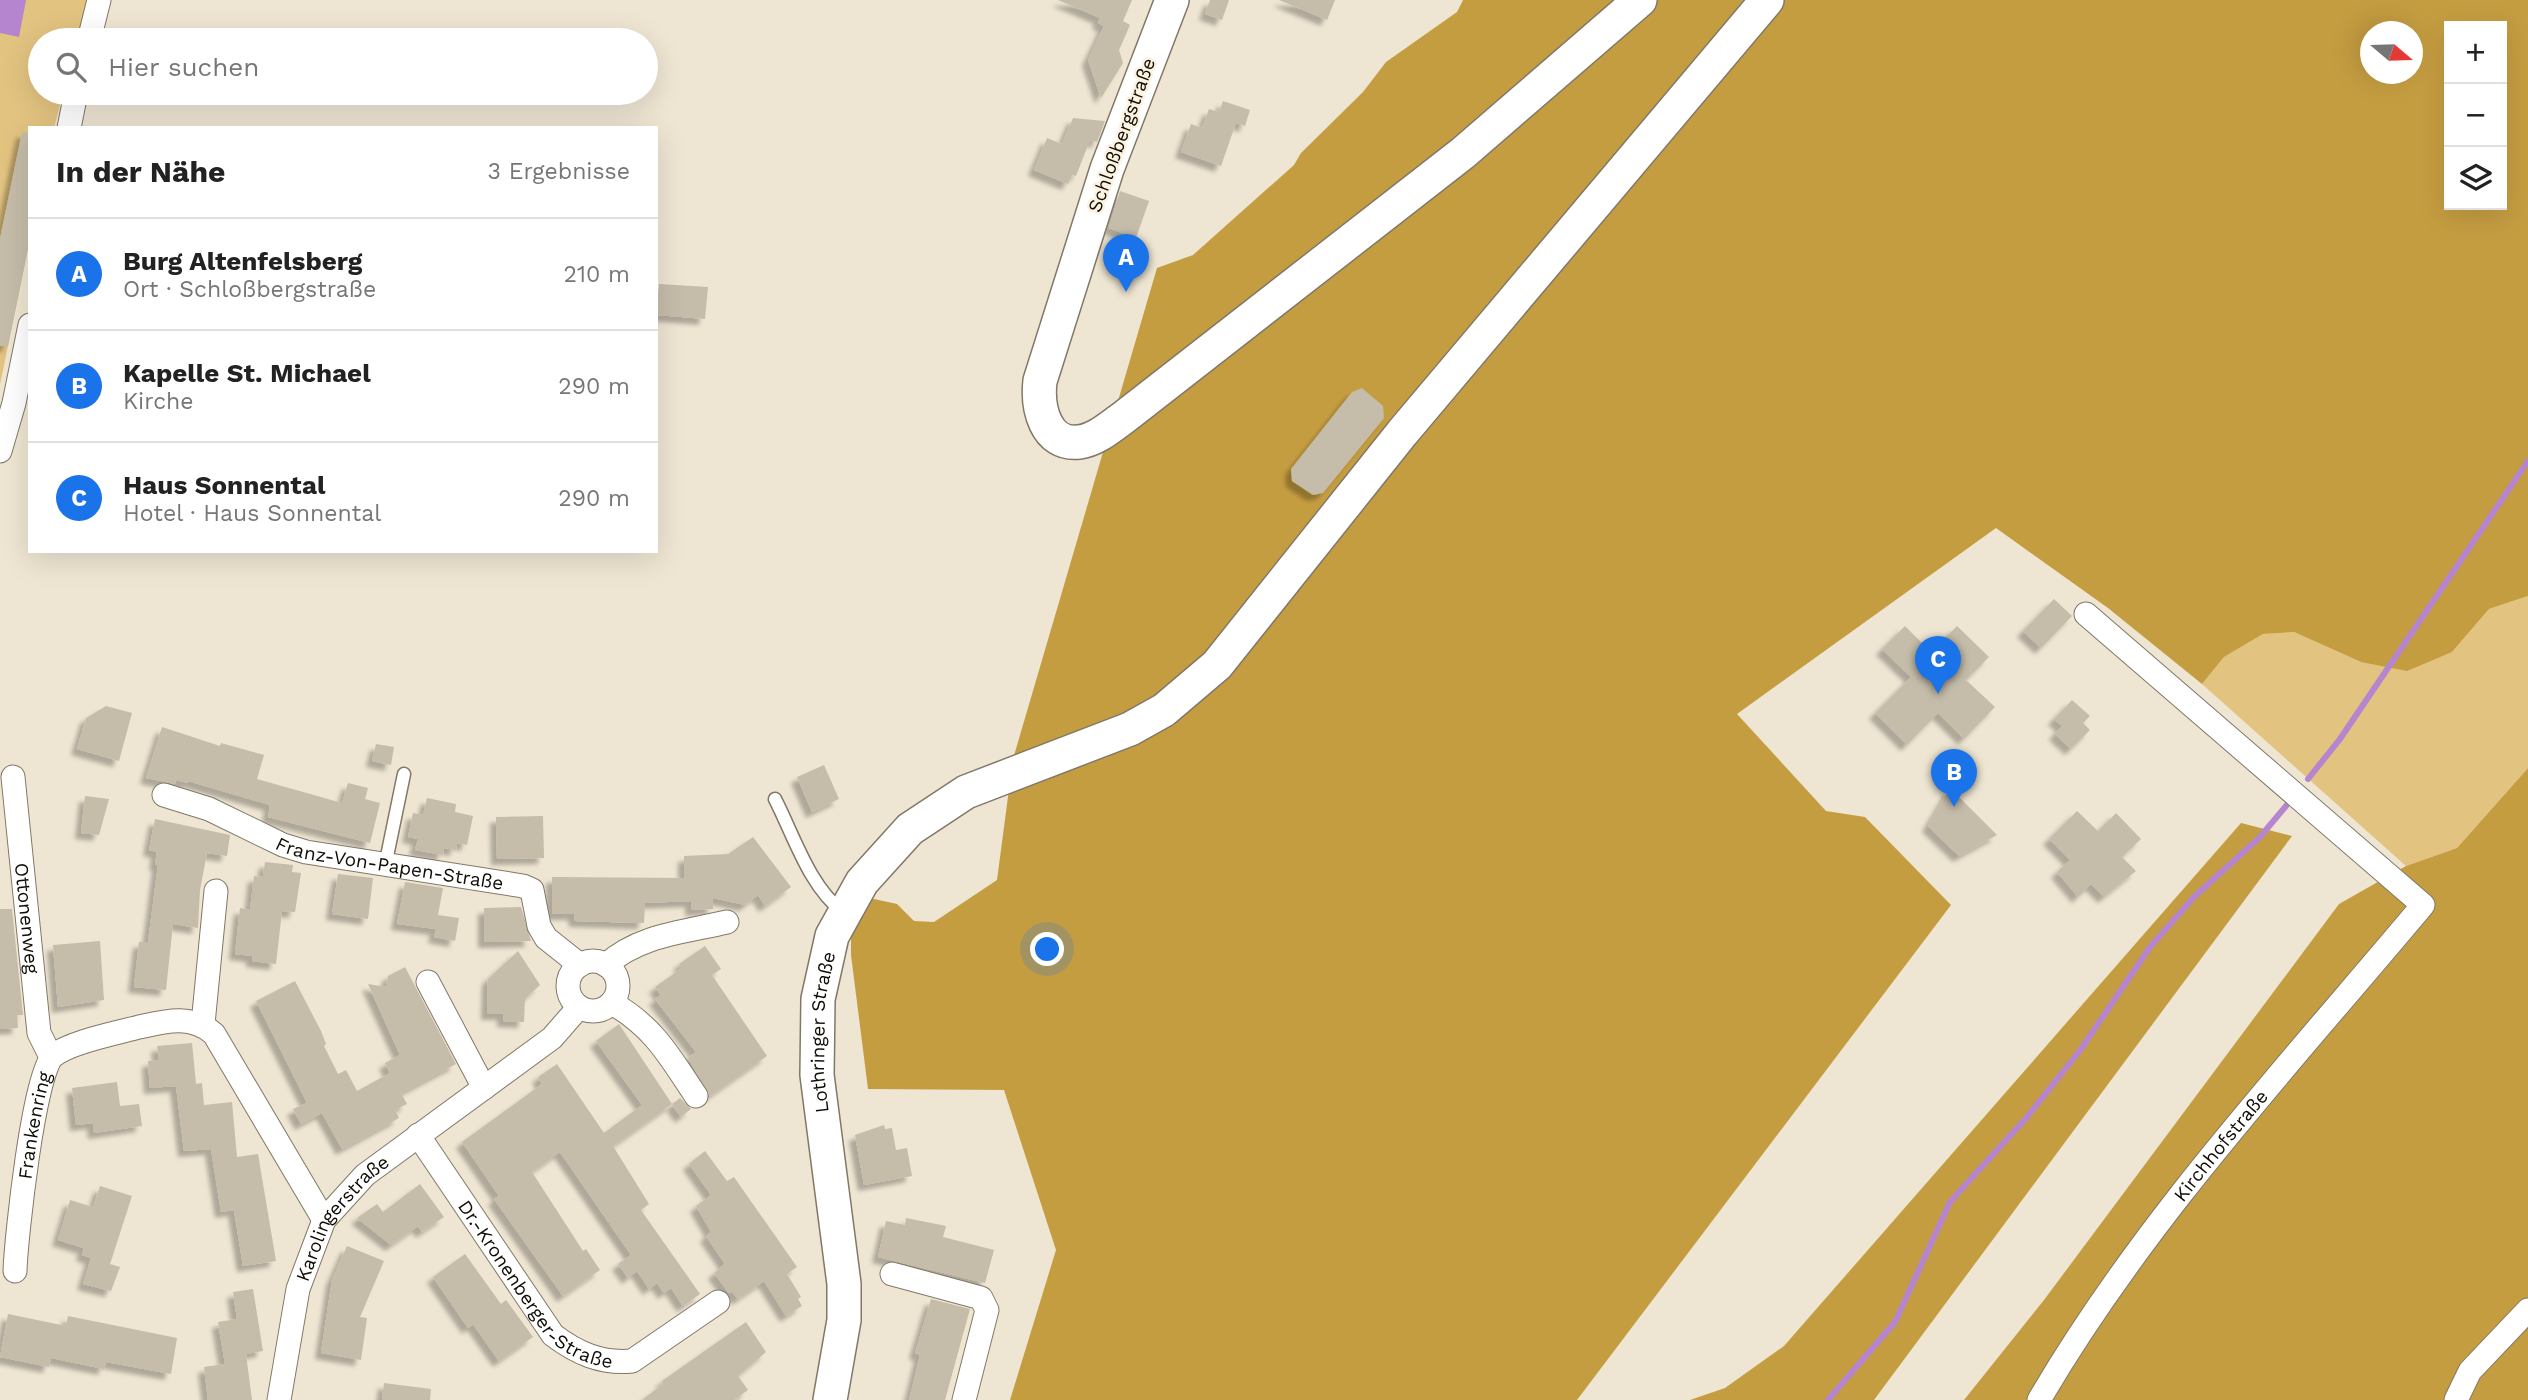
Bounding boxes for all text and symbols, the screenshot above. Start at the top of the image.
north arrow [2360,21,2423,84]
map controls [2444,21,2507,210]
button: + [2444,21,2507,84]
search box [28,28,658,105]
icon: search [52,48,90,86]
text: Hier suchen [108,52,259,82]
street label: Schloßbergstraße [1083,55,1160,216]
button: − [2444,84,2507,147]
button: layers [2444,147,2507,210]
text: In der Nähe [56,154,225,189]
text: 3 Ergebnisse [487,158,630,185]
pin: A [1103,234,1149,292]
text: Burg Altenfelsberg [123,246,362,276]
text: A [71,261,87,288]
text: 210 m [564,261,630,288]
text: Ort · Schloßbergstraße [123,276,376,303]
text: Kapelle St. Michael [123,358,371,388]
text: B [71,373,87,400]
text: 290 m [558,373,630,400]
text: Kirche [123,388,194,415]
text: Haus Sonnental [123,470,326,500]
text: C [71,485,87,512]
text: 290 m [558,485,630,512]
text: Hotel · Haus Sonnental [123,500,381,527]
pin: C [1915,636,1961,694]
pin: B [1931,749,1977,807]
street label: Franz-Von-Papen-Straße [272,832,505,895]
street label: Ottonenweg [10,862,44,976]
your location [1030,932,1064,966]
street label: Lothringer Straße [806,949,840,1114]
street label: Frankenring [13,1068,56,1181]
street label: Kirchhofstraße [2169,1085,2273,1206]
street label: Karolingerstraße [291,1150,394,1284]
street label: Dr.-Kronenberger-Straße [453,1196,614,1373]

